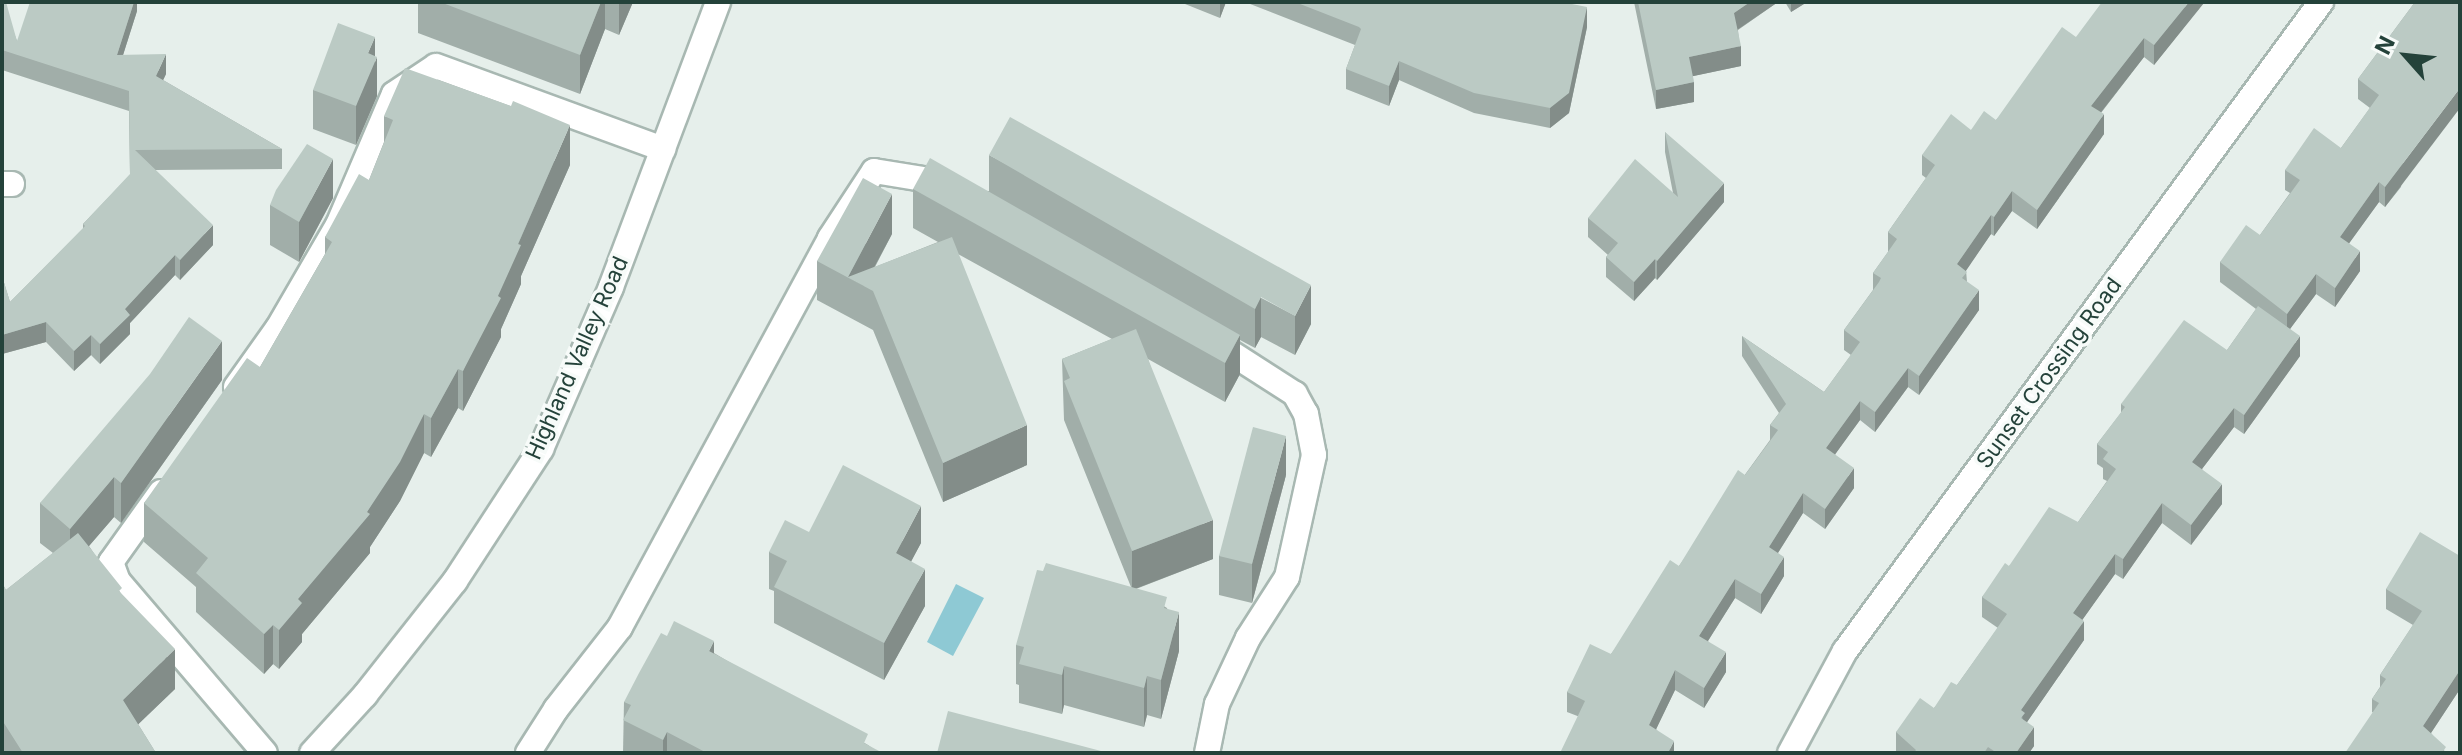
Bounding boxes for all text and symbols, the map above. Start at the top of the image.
north arrow [2366,16,2446,96]
text: N [2369,32,2400,58]
street label: Highland Valley Road [520,252,634,464]
street label: Sunset Crossing Road [1971,272,2127,474]

